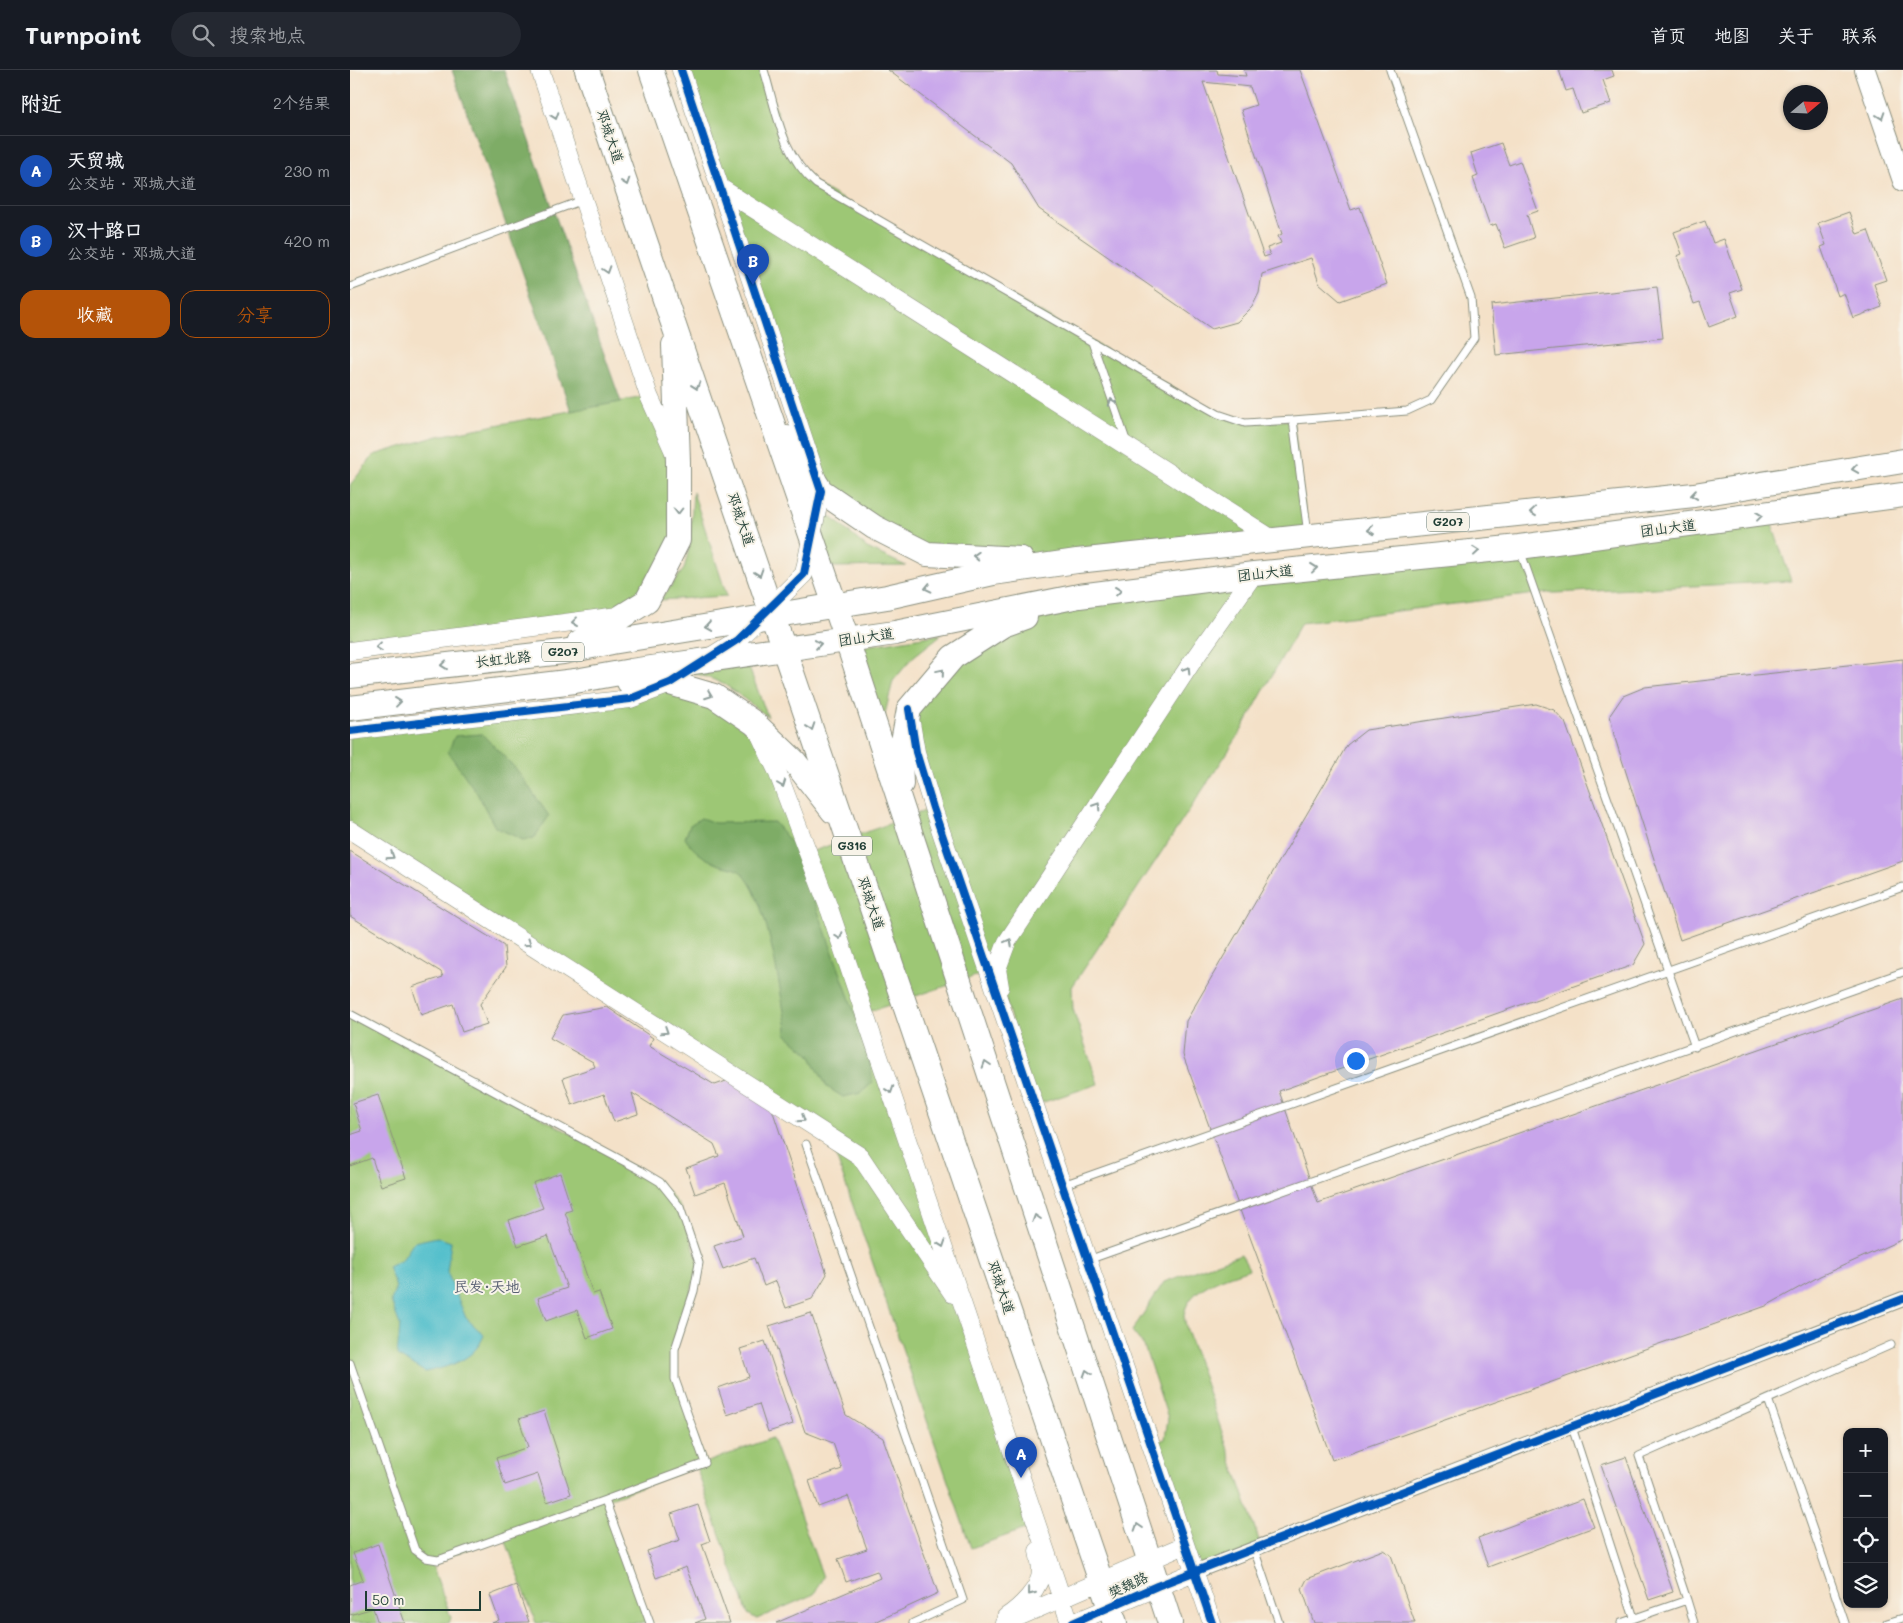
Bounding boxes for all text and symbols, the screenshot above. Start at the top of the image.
search box [171,12,521,57]
text: Turnpoint [25,19,141,50]
icon: search [189,21,217,49]
text: 搜索地点 [229,22,305,47]
text: 首页 [1650,23,1686,47]
text: 地图 [1714,23,1750,47]
text: 关于 [1778,23,1814,47]
text: 联系 [1842,23,1878,47]
north arrow [1783,85,1828,130]
text: 附近 [20,89,62,116]
text: 2个结果 [273,92,330,113]
street label: 邓城大道 [592,106,629,165]
one-way arrow [1875,111,1885,120]
one-way arrow [550,112,560,120]
text: 天贸城 [67,147,124,172]
text: A [30,160,42,181]
text: 230 m [284,160,330,181]
text: 公交站 · 邓城大道 [67,172,196,193]
one-way arrow [620,178,630,186]
text: 汉十路口 [67,217,143,242]
text: B [31,230,41,251]
text: 420 m [284,230,330,251]
text: 公交站 · 邓城大道 [67,242,196,263]
pin: B [737,244,769,285]
one-way arrow [601,266,611,274]
button: 收藏 [20,290,170,338]
button: 分享 [180,290,330,338]
one-way arrow [690,381,700,389]
one-way arrow [1108,398,1118,406]
one-way arrow [1851,464,1859,474]
street label: 邓城大道 [723,489,760,548]
one-way arrow [1690,489,1698,500]
one-way arrow [673,507,683,515]
one-way arrow [1529,507,1537,518]
one-way arrow [1755,511,1763,522]
road number: G207 [1427,512,1469,532]
street label: 团山大道 [1639,515,1697,540]
one-way arrow [1367,524,1375,535]
one-way arrow [1472,546,1480,557]
one-way arrow [971,551,979,562]
street label: 团山大道 [1236,560,1294,585]
one-way arrow [1310,563,1318,574]
one-way arrow [754,568,764,576]
one-way arrow [923,582,932,592]
one-way arrow [1114,587,1122,597]
one-way arrow [571,616,579,627]
one-way arrow [704,621,713,631]
street label: 团山大道 [837,623,895,650]
one-way arrow [814,640,822,650]
one-way arrow [375,641,383,652]
road number: G207 [542,642,584,662]
street label: 长虹北路 [474,646,532,671]
one-way arrow [440,659,448,670]
one-way arrow [1181,666,1190,676]
one-way arrow [935,668,944,677]
one-way arrow [705,689,713,699]
one-way arrow [395,697,403,708]
one-way arrow [806,722,816,730]
one-way arrow [776,779,786,787]
one-way arrow [1091,802,1101,811]
road number: G316 [832,836,872,856]
one-way arrow [385,850,395,859]
street label: 邓城大道 [853,873,890,932]
one-way arrow [833,931,843,939]
one-way arrow [523,937,532,947]
one-way arrow [1003,938,1013,947]
one-way arrow [659,1025,668,1034]
your location [1343,1048,1369,1074]
one-way arrow [981,1060,991,1068]
one-way arrow [885,1085,895,1094]
one-way arrow [796,1112,805,1122]
one-way arrow [1032,1214,1042,1223]
one-way arrow [936,1239,946,1248]
street label: 邓城大道 [983,1257,1020,1316]
district label: 民发·天地 [454,1276,520,1296]
one-way arrow [1083,1369,1093,1377]
map controls [1843,1428,1888,1608]
button: + [1843,1428,1888,1473]
pin: A [1005,1437,1037,1478]
button: − [1843,1473,1888,1518]
button: locate [1843,1518,1888,1563]
one-way arrow [1134,1523,1144,1532]
button: layers [1843,1563,1888,1608]
street label: 樊魏路 [1105,1567,1151,1602]
one-way arrow [1028,1586,1037,1595]
scale bar [365,1588,481,1611]
text: 50 m [372,1590,404,1609]

